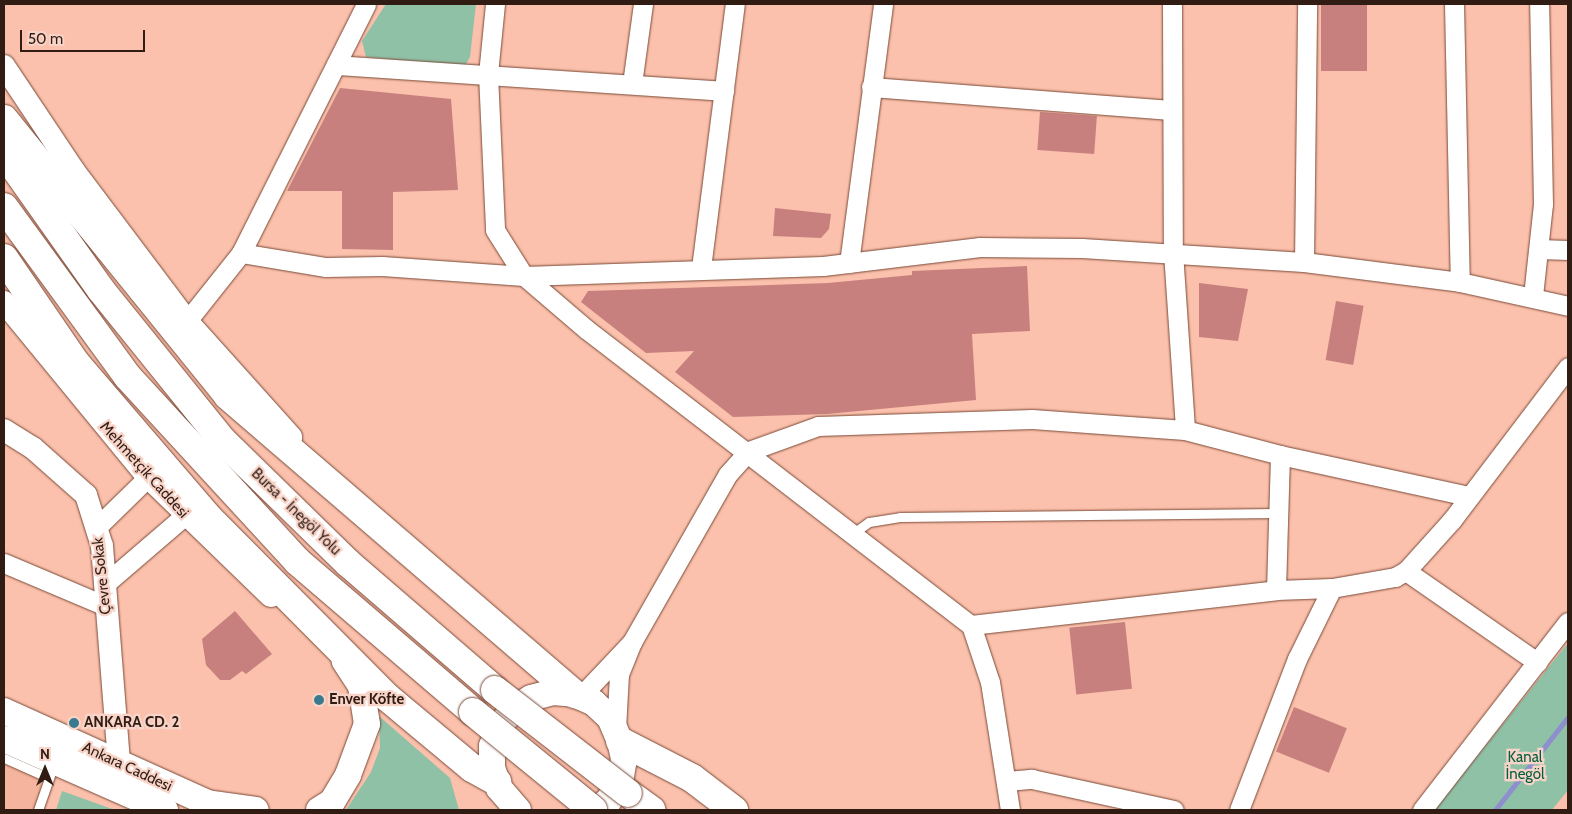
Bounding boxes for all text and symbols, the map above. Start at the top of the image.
scale bar [22,20,148,52]
text: 50 m [28,30,63,48]
street label: Mehmetçik Caddesi [96,418,192,522]
street label: Bursa - İnegöl Yolu [248,465,344,559]
street label: Çevre Sokak [89,537,115,615]
place label: Enver Köfte [329,691,404,709]
marker: Enver Köfte [313,694,325,706]
place label: ANKARA CD. 2 [84,714,179,732]
marker: ANKARA CD. 2 [68,717,80,729]
street label: Ankara Caddesi [79,738,175,796]
north arrow [20,744,70,794]
text: N [40,745,50,763]
park label: Kanal İnegöl [1505,748,1545,783]

